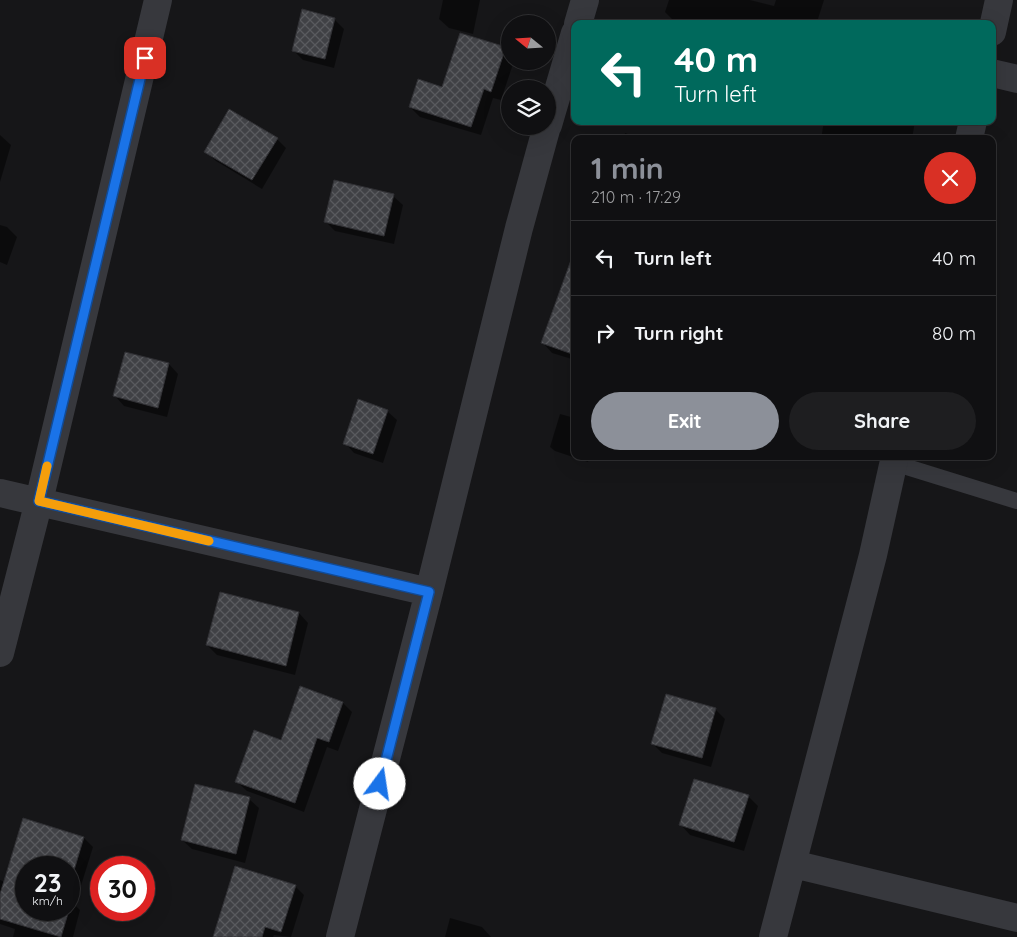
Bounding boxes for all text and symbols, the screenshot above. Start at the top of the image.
north arrow [501,15,556,70]
map controls [501,15,556,135]
pin [124,37,166,79]
text: 40 m [674,37,758,81]
icon: left [591,40,656,105]
icon: arrive [131,44,159,72]
button: layers [501,80,556,135]
text: Turn left [674,80,757,108]
text: 1 min [591,149,664,187]
button: close [924,152,976,204]
text: 210 m · 17:29 [591,187,681,207]
icon: left [591,244,619,272]
text: Turn left [634,246,712,270]
text: 40 m [932,246,976,270]
icon: right [591,319,619,347]
text: Turn right [634,321,723,345]
text: 80 m [932,321,976,345]
button: Exit [591,392,779,450]
button: Share [789,392,976,450]
position arrow [353,757,405,809]
speed limit sign: 30 [90,856,155,921]
text: 23 [34,867,61,898]
text: km/h [32,893,63,908]

